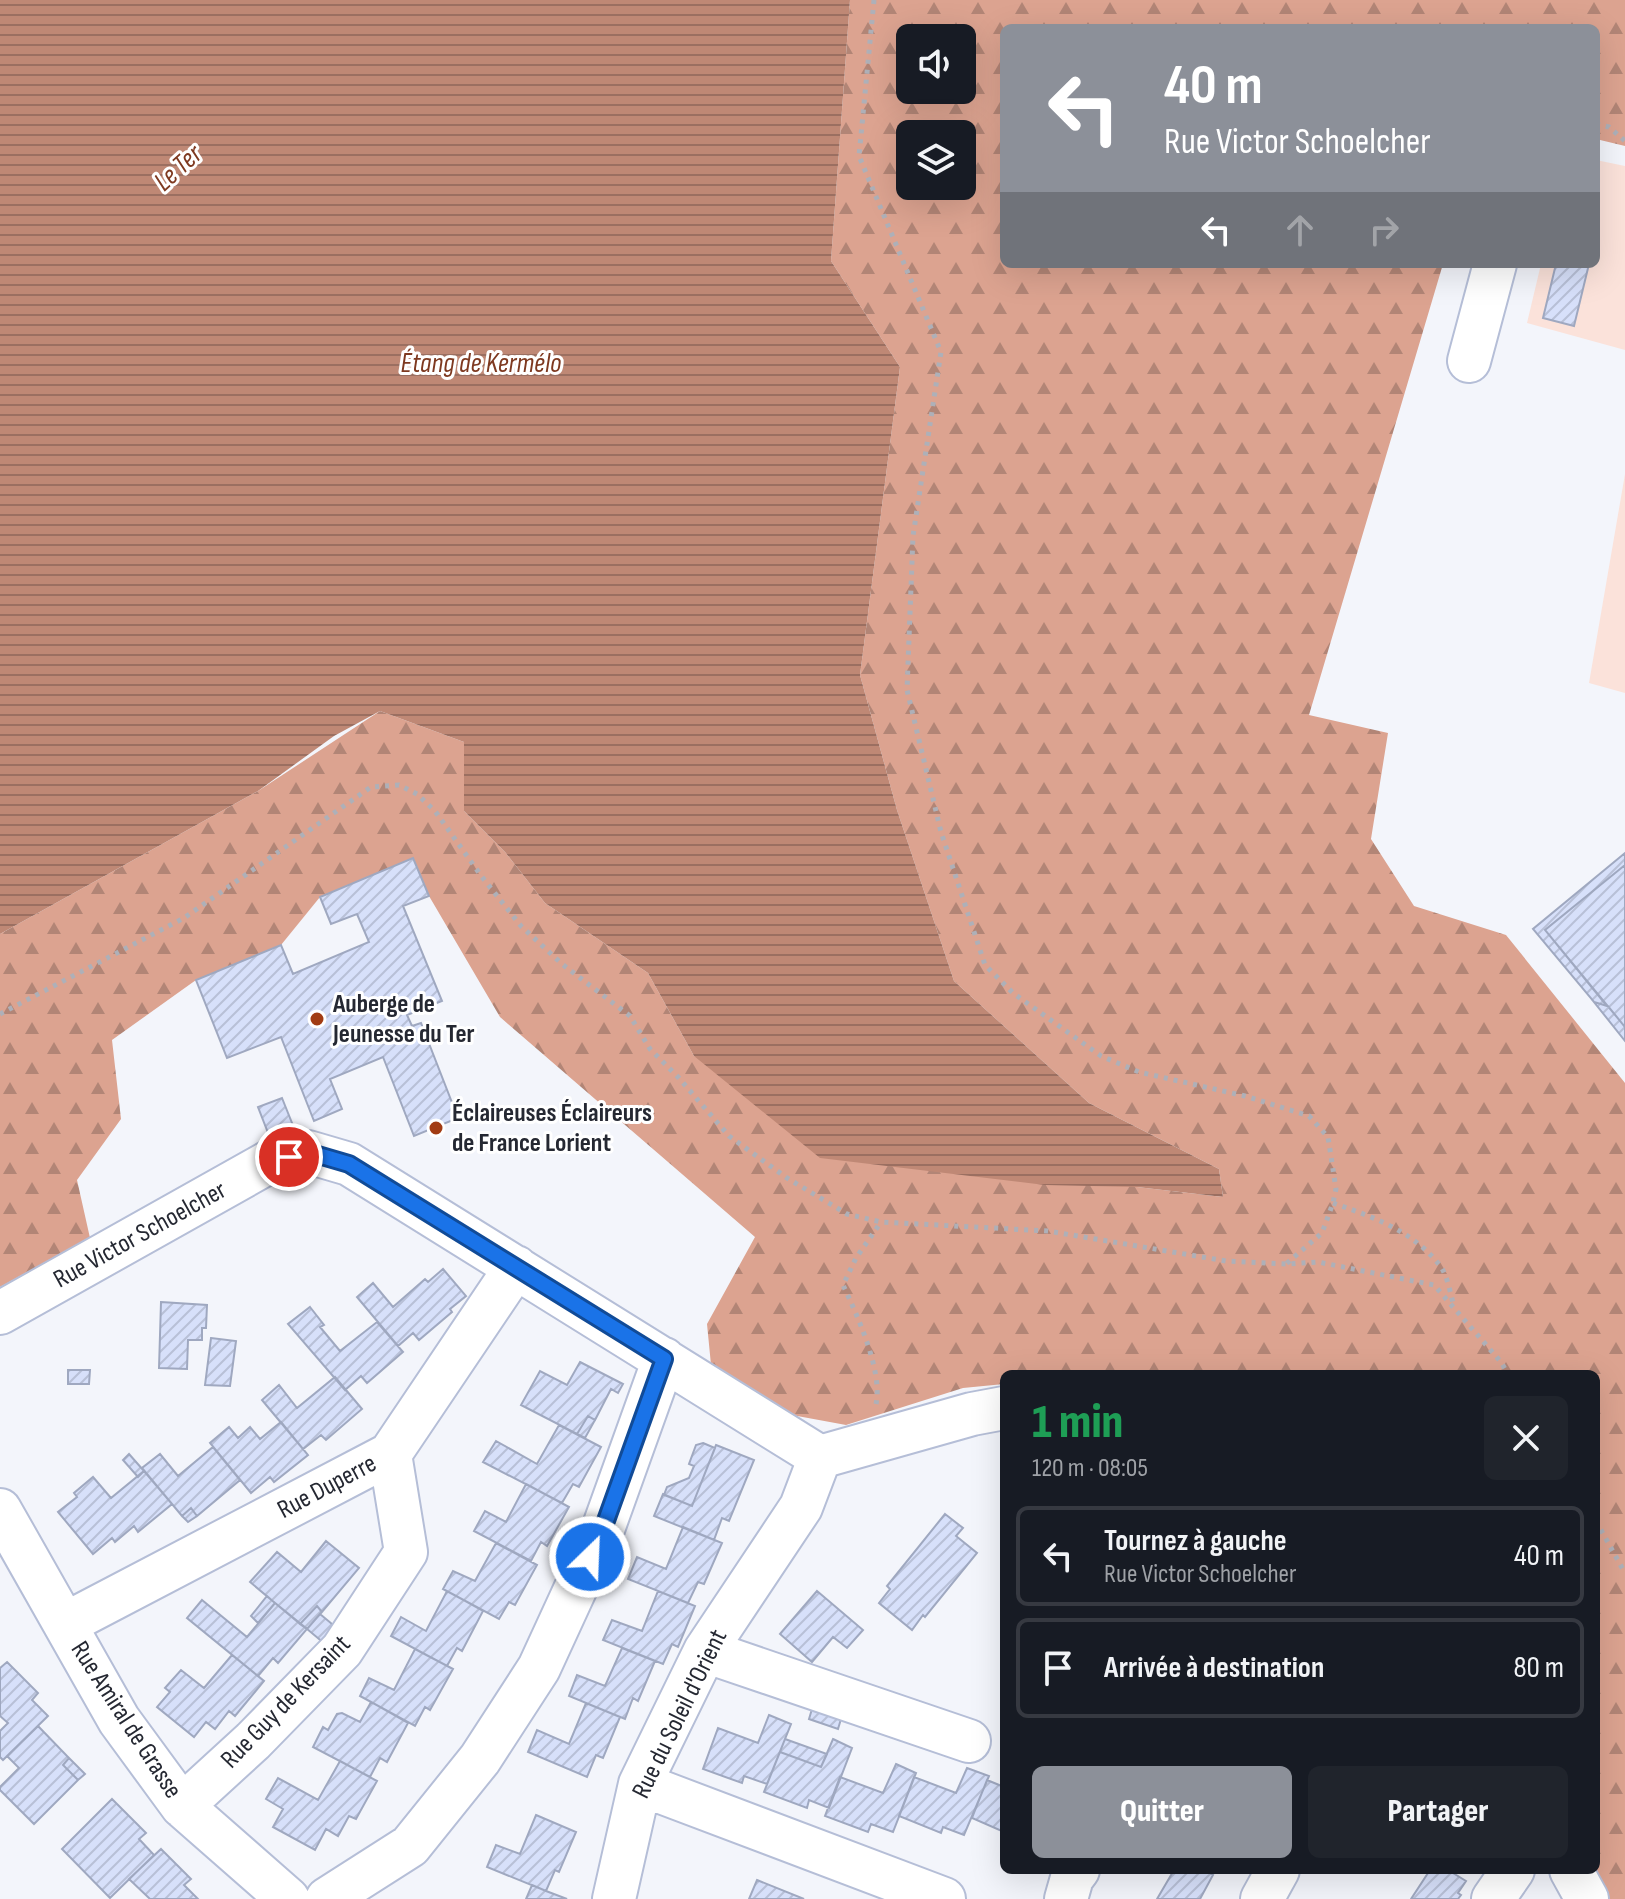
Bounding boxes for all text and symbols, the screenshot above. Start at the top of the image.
map controls [896,24,976,200]
button: sound [896,24,976,104]
text: 40 m [1164,53,1263,120]
icon: left [1032,56,1136,160]
button: layers [896,120,976,200]
text: Rue Victor Schoelcher [1164,121,1431,164]
water label: Le Ter [147,137,210,198]
icon: left [1194,208,1238,252]
icon: ahead [1278,208,1322,252]
icon: right [1362,208,1406,252]
water label: Étang de Kermélo [401,347,562,380]
place label: Auberge de Jeunesse du Ter [332,989,475,1050]
marker: Auberge de Jeunesse du Ter [308,1010,326,1028]
place label: Éclaireuses Éclaireurs de France Lorient [452,1098,652,1159]
marker: Éclaireuses Éclaireurs de France Lorient [427,1119,445,1137]
pin [255,1123,323,1191]
icon: arrive [267,1135,311,1179]
street label: Rue Victor Schoelcher [48,1175,232,1295]
text: 1 min [1032,1394,1123,1451]
button: close [1484,1396,1568,1480]
street label: Rue Duperre [272,1448,382,1526]
text: 120 m · 08:05 [1032,1453,1148,1484]
position arrow [548,1515,632,1599]
text: Tournez à gauche [1104,1523,1287,1559]
icon: left [1036,1534,1080,1578]
text: 40 m [1514,1538,1564,1574]
text: Rue Victor Schoelcher [1104,1559,1297,1590]
street label: Rue du Soleil d'Orient [626,1624,734,1804]
street label: Rue Guy de Kersaint [215,1629,357,1775]
street label: Rue Amiral de Grasse [64,1636,188,1804]
icon: arrive [1036,1646,1080,1690]
text: Arrivée à destination [1104,1650,1324,1686]
text: 80 m [1513,1650,1564,1686]
button: Quitter [1032,1766,1292,1858]
button: Partager [1308,1766,1568,1858]

